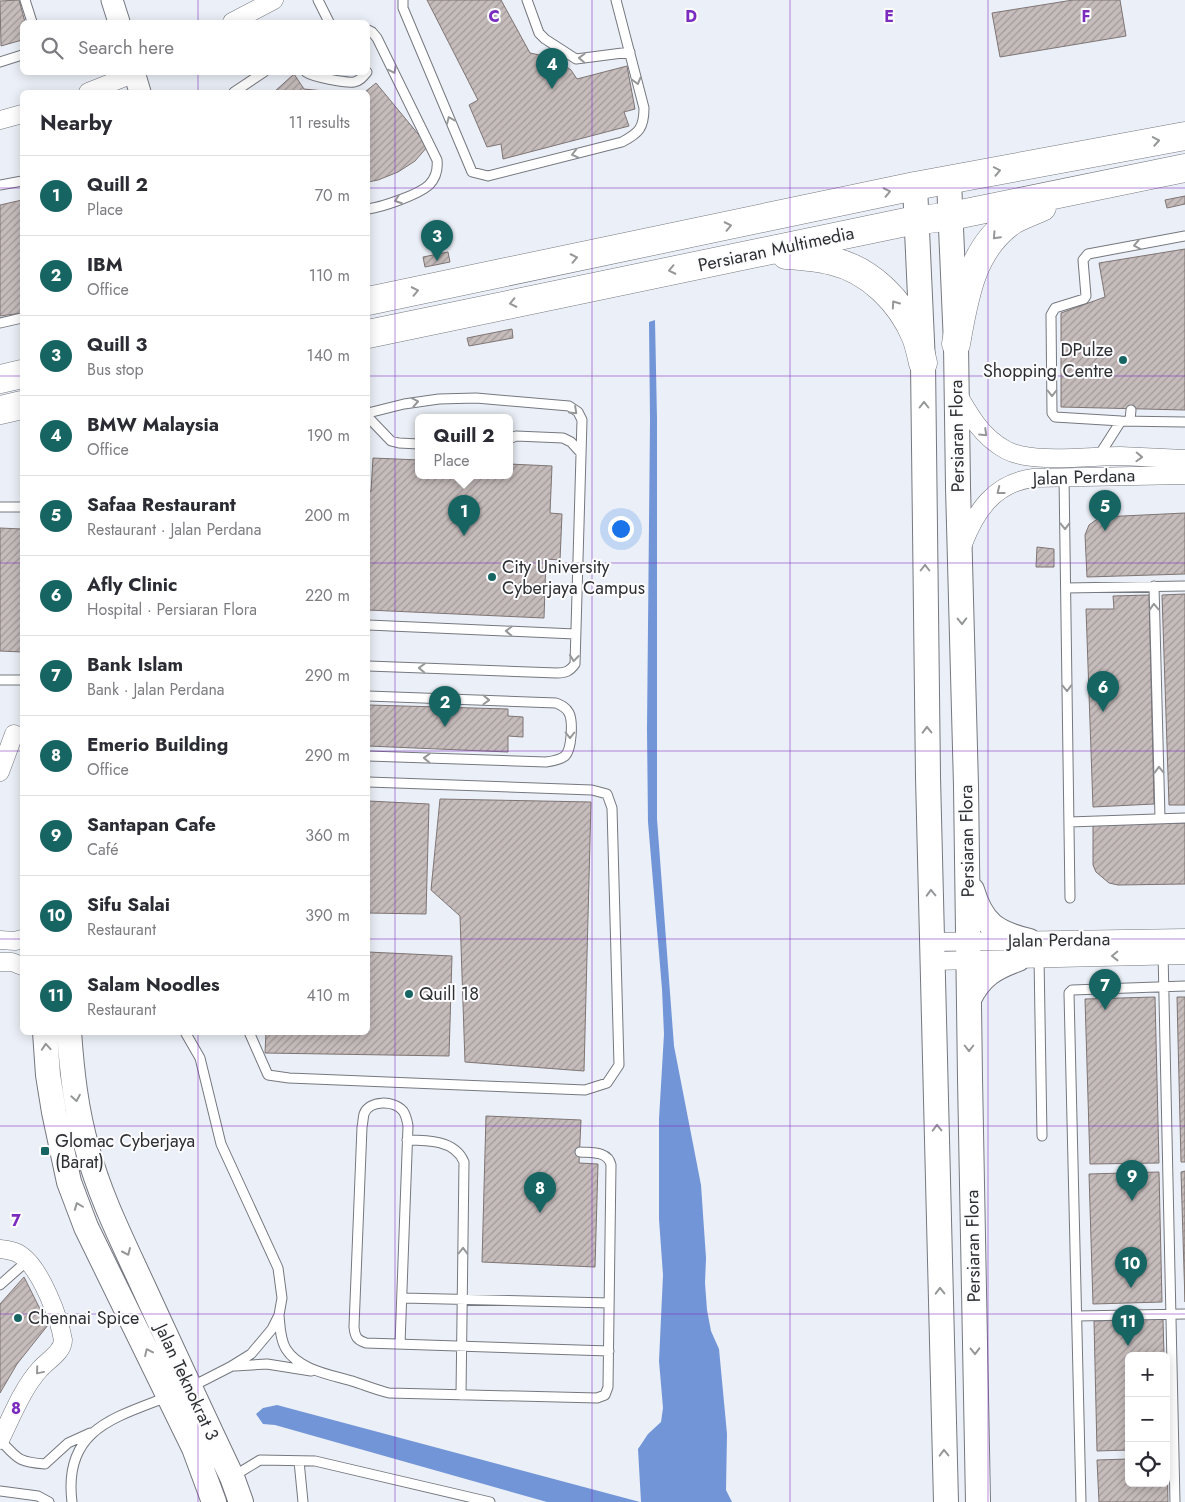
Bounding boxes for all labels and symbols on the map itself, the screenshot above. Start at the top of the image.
text: C [488,5,500,28]
text: D [685,5,697,28]
text: E [884,5,894,28]
text: F [1082,5,1090,28]
pin: 4 [536,48,568,89]
one-way arrow [577,52,585,63]
one-way arrow [387,65,397,74]
one-way arrow [631,77,642,85]
one-way arrow [446,116,456,125]
one-way arrow [1152,136,1161,147]
one-way arrow [571,148,579,158]
one-way arrow [992,166,1001,177]
one-way arrow [882,187,891,198]
one-way arrow [394,194,402,204]
pin: 3 [421,220,453,261]
street label: Persiaran Multimedia [695,220,857,278]
one-way arrow [723,221,732,231]
one-way arrow [993,231,1002,240]
one-way arrow [1133,239,1142,250]
one-way arrow [570,253,579,264]
one-way arrow [668,265,677,275]
one-way arrow [411,286,420,297]
one-way arrow [509,298,518,308]
one-way arrow [892,300,901,309]
place label: DPulze Shopping Centre [983,337,1113,384]
marker: DPulze Shopping Centre [1117,354,1129,366]
street label: Persiaran Flora [943,379,971,493]
one-way arrow [1047,390,1057,398]
one-way arrow [411,398,419,408]
one-way arrow [919,401,929,409]
one-way arrow [568,406,577,415]
one-way arrow [978,427,987,436]
one-way arrow [1136,452,1143,462]
street label: Jalan Perdana [1030,462,1136,492]
one-way arrow [996,485,1006,494]
pin: 5 [1089,490,1121,531]
pin: 1 [448,495,480,536]
your location [608,516,634,542]
one-way arrow [1059,522,1070,530]
place label: City University Cyberjaya Campus [502,554,645,601]
one-way arrow [920,564,930,572]
marker: City University Cyberjaya Campus [486,571,498,583]
one-way arrow [1149,603,1160,611]
one-way arrow [957,617,967,625]
one-way arrow [505,626,512,636]
one-way arrow [569,654,580,662]
one-way arrow [418,662,426,673]
pin: 6 [1087,671,1119,712]
one-way arrow [1062,685,1072,693]
pin: 2 [429,686,461,727]
one-way arrow [482,695,490,705]
one-way arrow [922,726,932,734]
one-way arrow [565,732,575,739]
one-way arrow [422,752,430,763]
one-way arrow [1153,765,1164,773]
street label: Persiaran Flora [953,784,981,898]
one-way arrow [926,889,937,897]
street label: Jalan Perdana [1006,926,1110,954]
one-way arrow [1110,951,1118,962]
pin: 7 [1089,969,1121,1010]
place label: Quill 18 [419,981,479,1007]
marker: Quill 18 [403,988,415,1000]
one-way arrow [41,1043,52,1051]
one-way arrow [964,1044,974,1052]
one-way arrow [70,1094,80,1103]
one-way arrow [931,1124,942,1132]
place label: Glomac Cyberjaya (Barat) [55,1128,195,1175]
marker: Glomac Cyberjaya (Barat) [39,1145,51,1157]
pin: 9 [1116,1160,1148,1201]
pin: 8 [524,1172,556,1213]
street label: Persiaran Flora [959,1189,987,1303]
one-way arrow [74,1202,84,1210]
text: 7 [11,1209,21,1232]
one-way arrow [121,1247,131,1256]
one-way arrow [458,1247,469,1255]
pin: 10 [1115,1247,1147,1288]
one-way arrow [935,1287,946,1295]
place label: Chennai Spice [28,1305,139,1331]
pin: 11 [1112,1305,1144,1346]
marker: Chennai Spice [12,1312,24,1324]
street label: Jalan Teknokrat 3 [148,1318,225,1445]
one-way arrow [970,1347,980,1355]
one-way arrow [144,1348,154,1357]
one-way arrow [37,1365,45,1374]
text: 8 [11,1397,21,1420]
one-way arrow [939,1449,950,1457]

